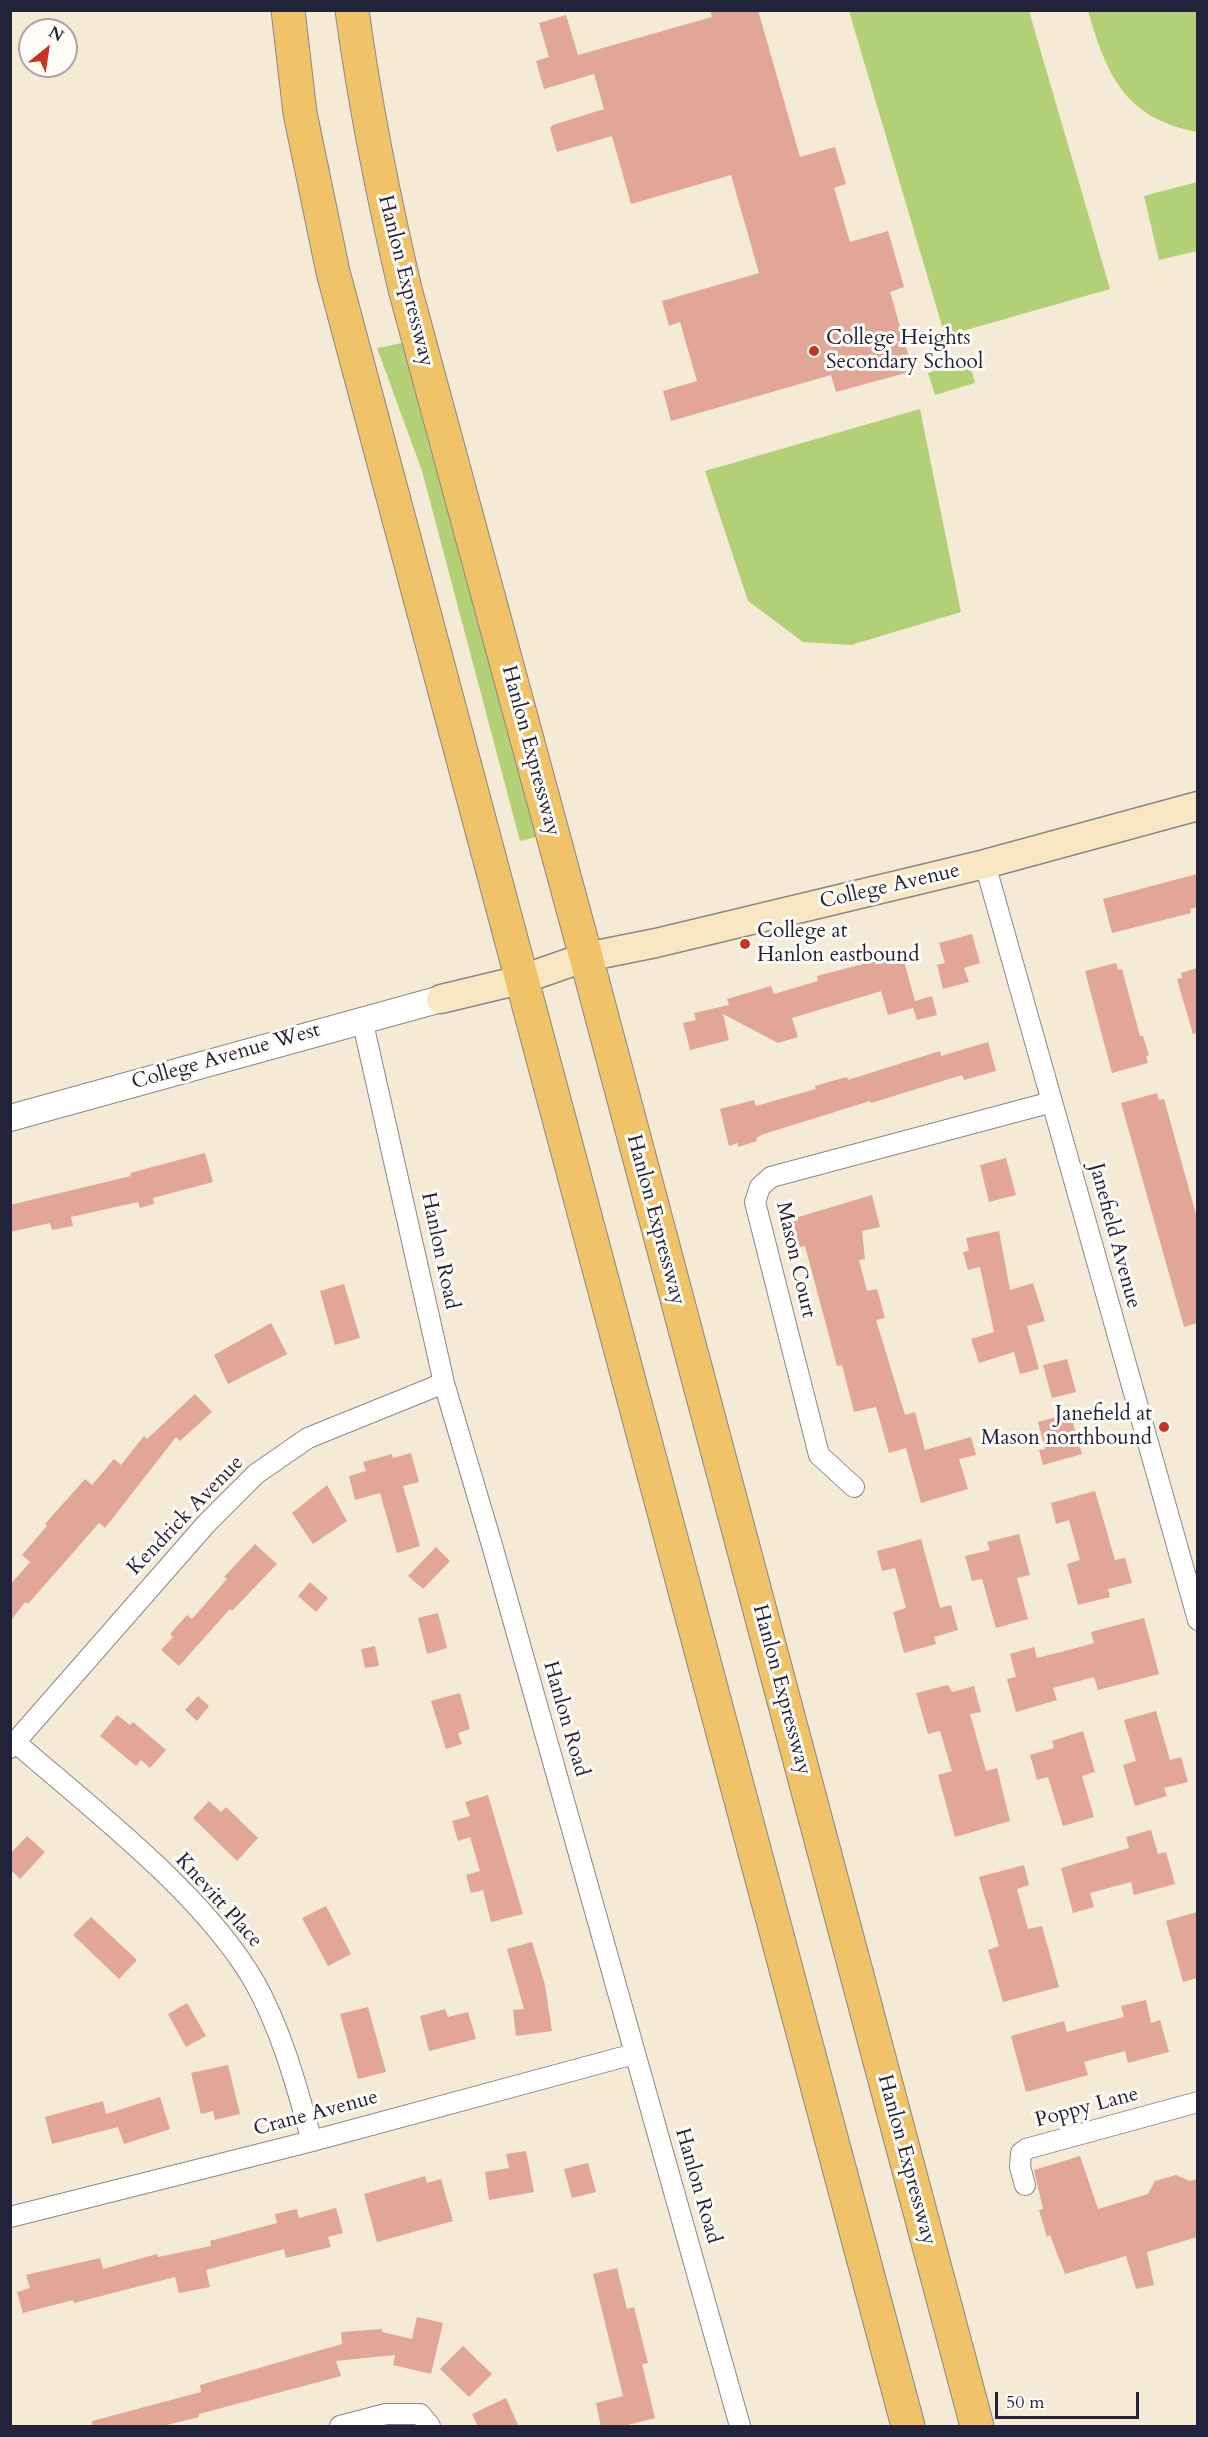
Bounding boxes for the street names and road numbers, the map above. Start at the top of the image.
street label: Hanlon Expressway [372,193,438,369]
street label: Hanlon Expressway [495,663,565,839]
street label: College Avenue [818,859,962,915]
street label: College Avenue West [129,1018,323,1096]
street label: Hanlon Expressway [620,1132,690,1308]
street label: Janefield Avenue [1083,1161,1145,1311]
street label: Hanlon Road [414,1190,464,1312]
street label: Mason Court [769,1200,821,1320]
street label: Kendrick Avenue [123,1451,249,1581]
street label: Hanlon Expressway [746,1602,816,1778]
street label: Hanlon Road [536,1658,594,1780]
street label: Knevitt Place [169,1849,267,1953]
street label: Hanlon Expressway [871,2072,941,2248]
street label: Poppy Lane [1032,2082,1142,2134]
street label: Crane Avenue [251,2085,381,2143]
street label: Hanlon Road [668,2125,726,2247]

